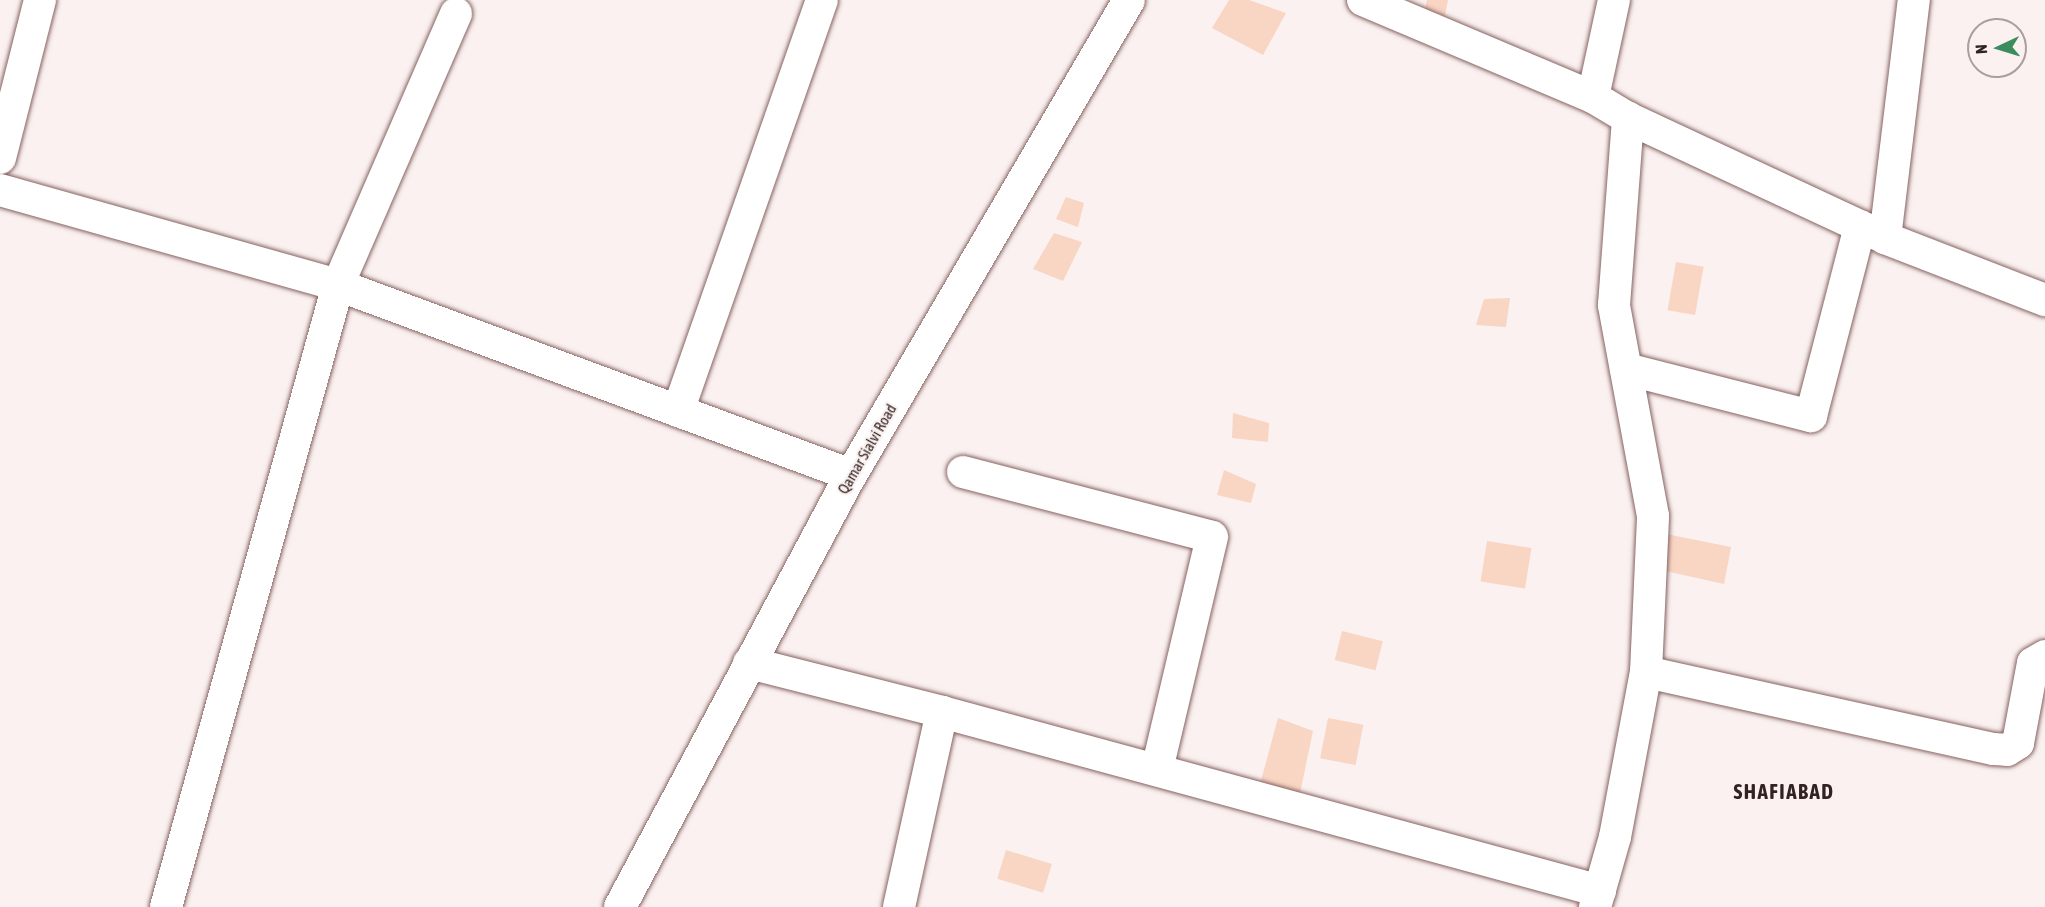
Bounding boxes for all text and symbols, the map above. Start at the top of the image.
north arrow [1967,18,2027,78]
text: N [1972,44,1990,54]
street label: Qamar Sialvi Road [834,401,900,497]
district label: SHAFIABAD [1734,778,1834,804]

